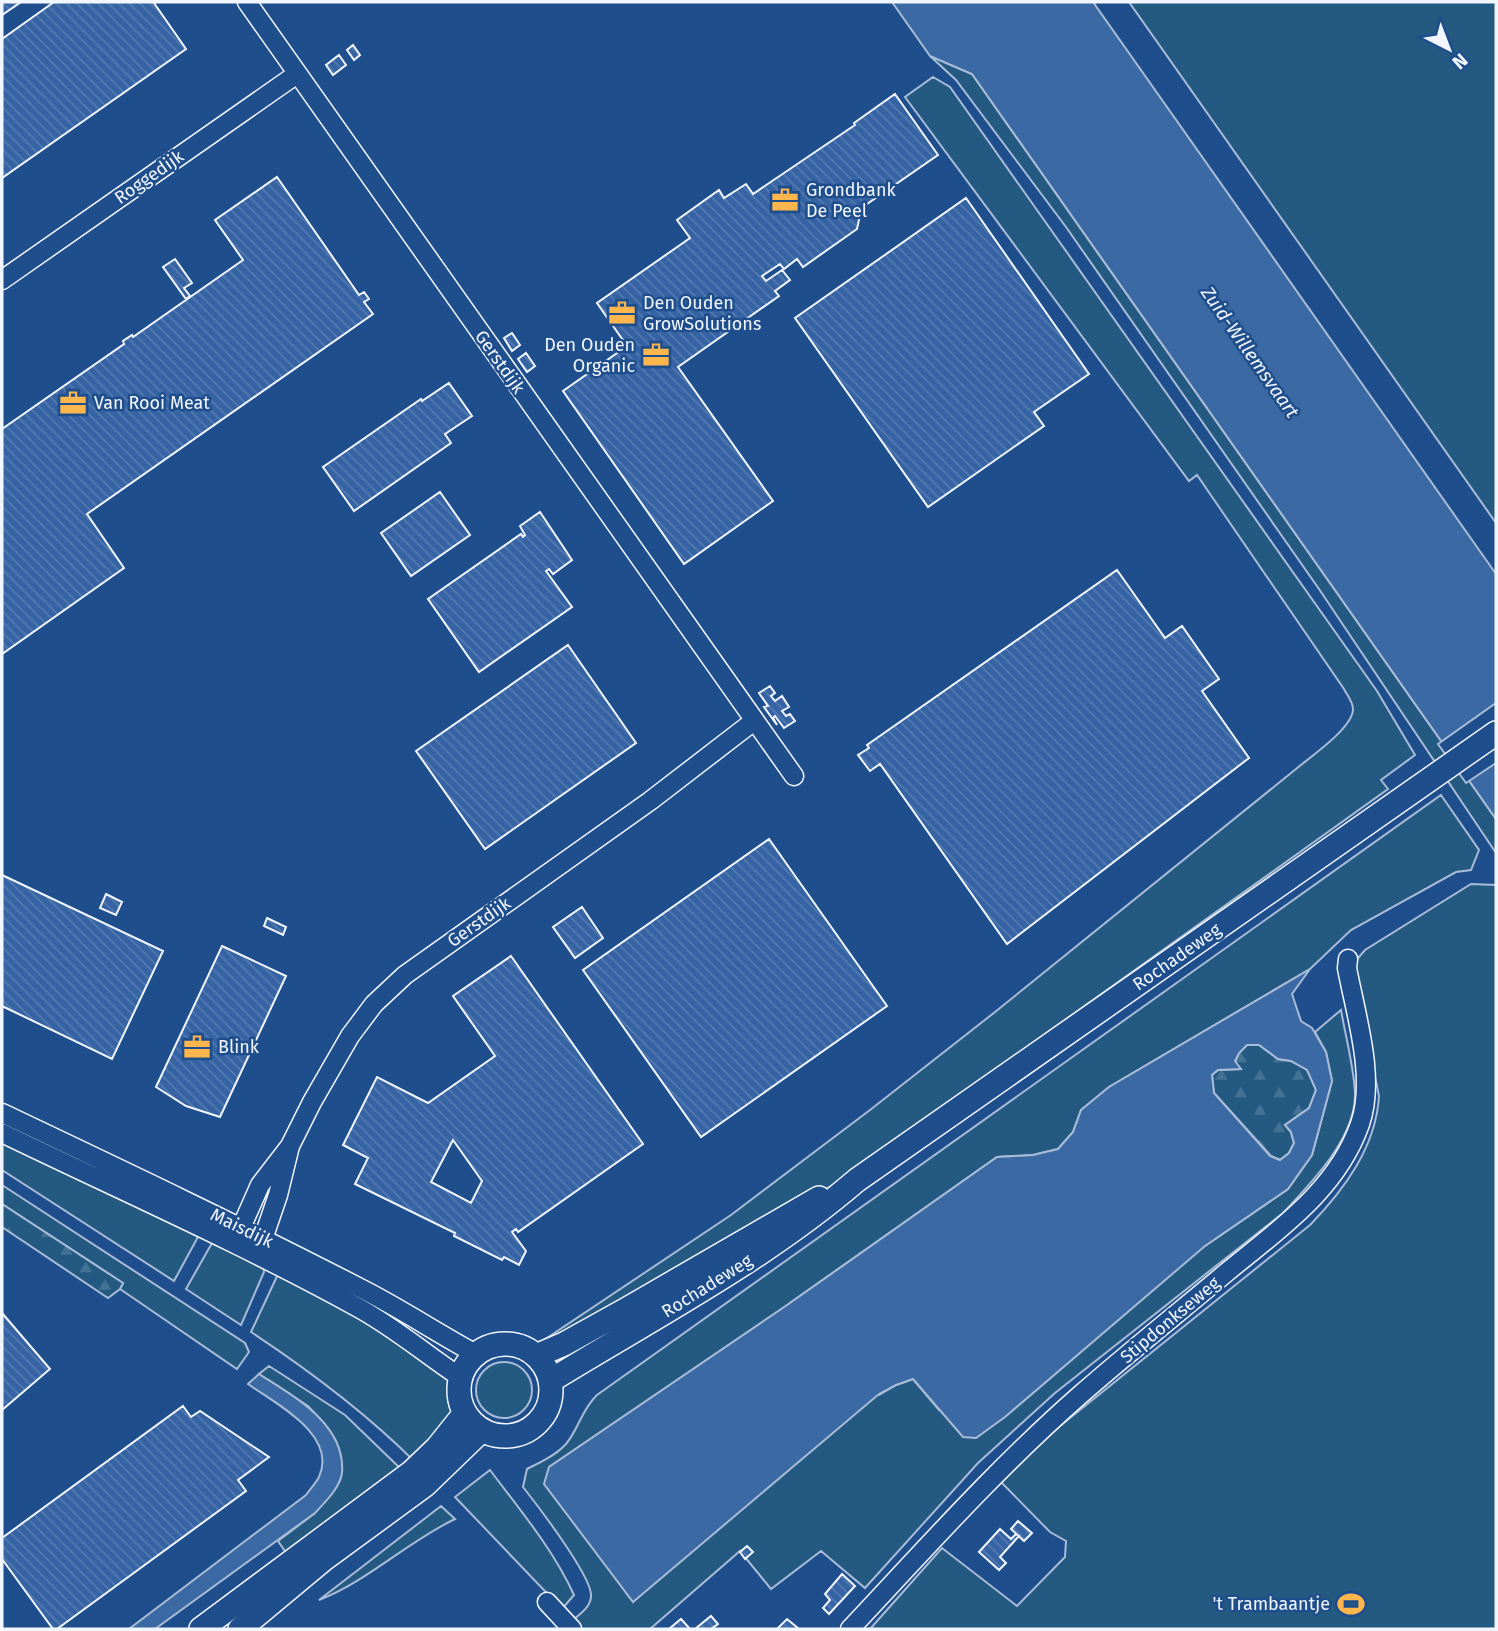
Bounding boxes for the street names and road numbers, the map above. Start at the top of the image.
street label: Roggedijk [110,145,188,209]
street label: Gerstdijk [470,326,530,399]
street label: Gerstdijk [443,892,516,952]
street label: Rochadeweg [1129,918,1226,995]
street label: Maisdijk [207,1203,278,1253]
street label: Rochadeweg [658,1249,757,1323]
street label: Stipdonkseweg [1116,1272,1225,1368]

